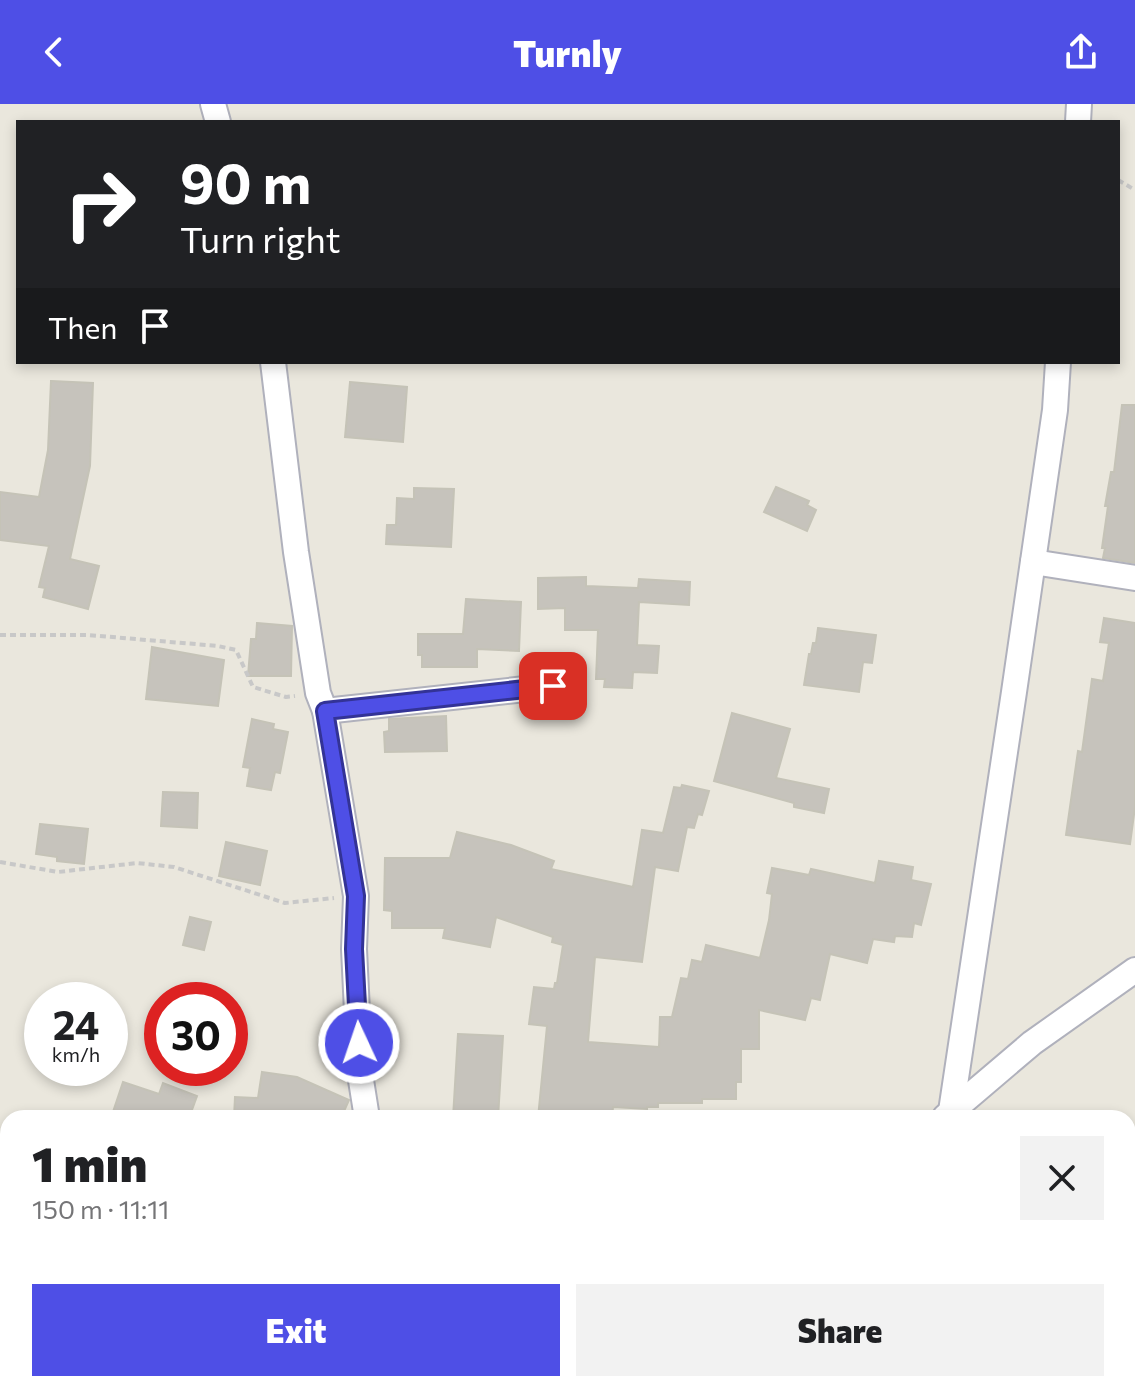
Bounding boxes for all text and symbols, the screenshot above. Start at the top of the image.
icon: back [32,30,76,74]
text: Turnly [513,30,622,74]
icon: share [1059,30,1103,74]
text: 90 m [180,147,311,216]
icon: right [48,152,152,256]
text: Turn right [180,216,341,260]
icon: arrive [133,304,177,348]
text: Then [48,308,117,345]
pin [519,652,587,720]
icon: arrive [531,664,575,708]
speed limit sign: 30 [144,982,248,1086]
text: 24 [53,999,99,1048]
position arrow [317,1001,401,1085]
text: km/h [52,1042,100,1066]
text: 1 min [32,1133,147,1192]
button: close [1020,1136,1104,1220]
text: 150 m · 11:11 [32,1193,169,1224]
button: Exit [32,1284,560,1376]
button: Share [576,1284,1104,1376]

